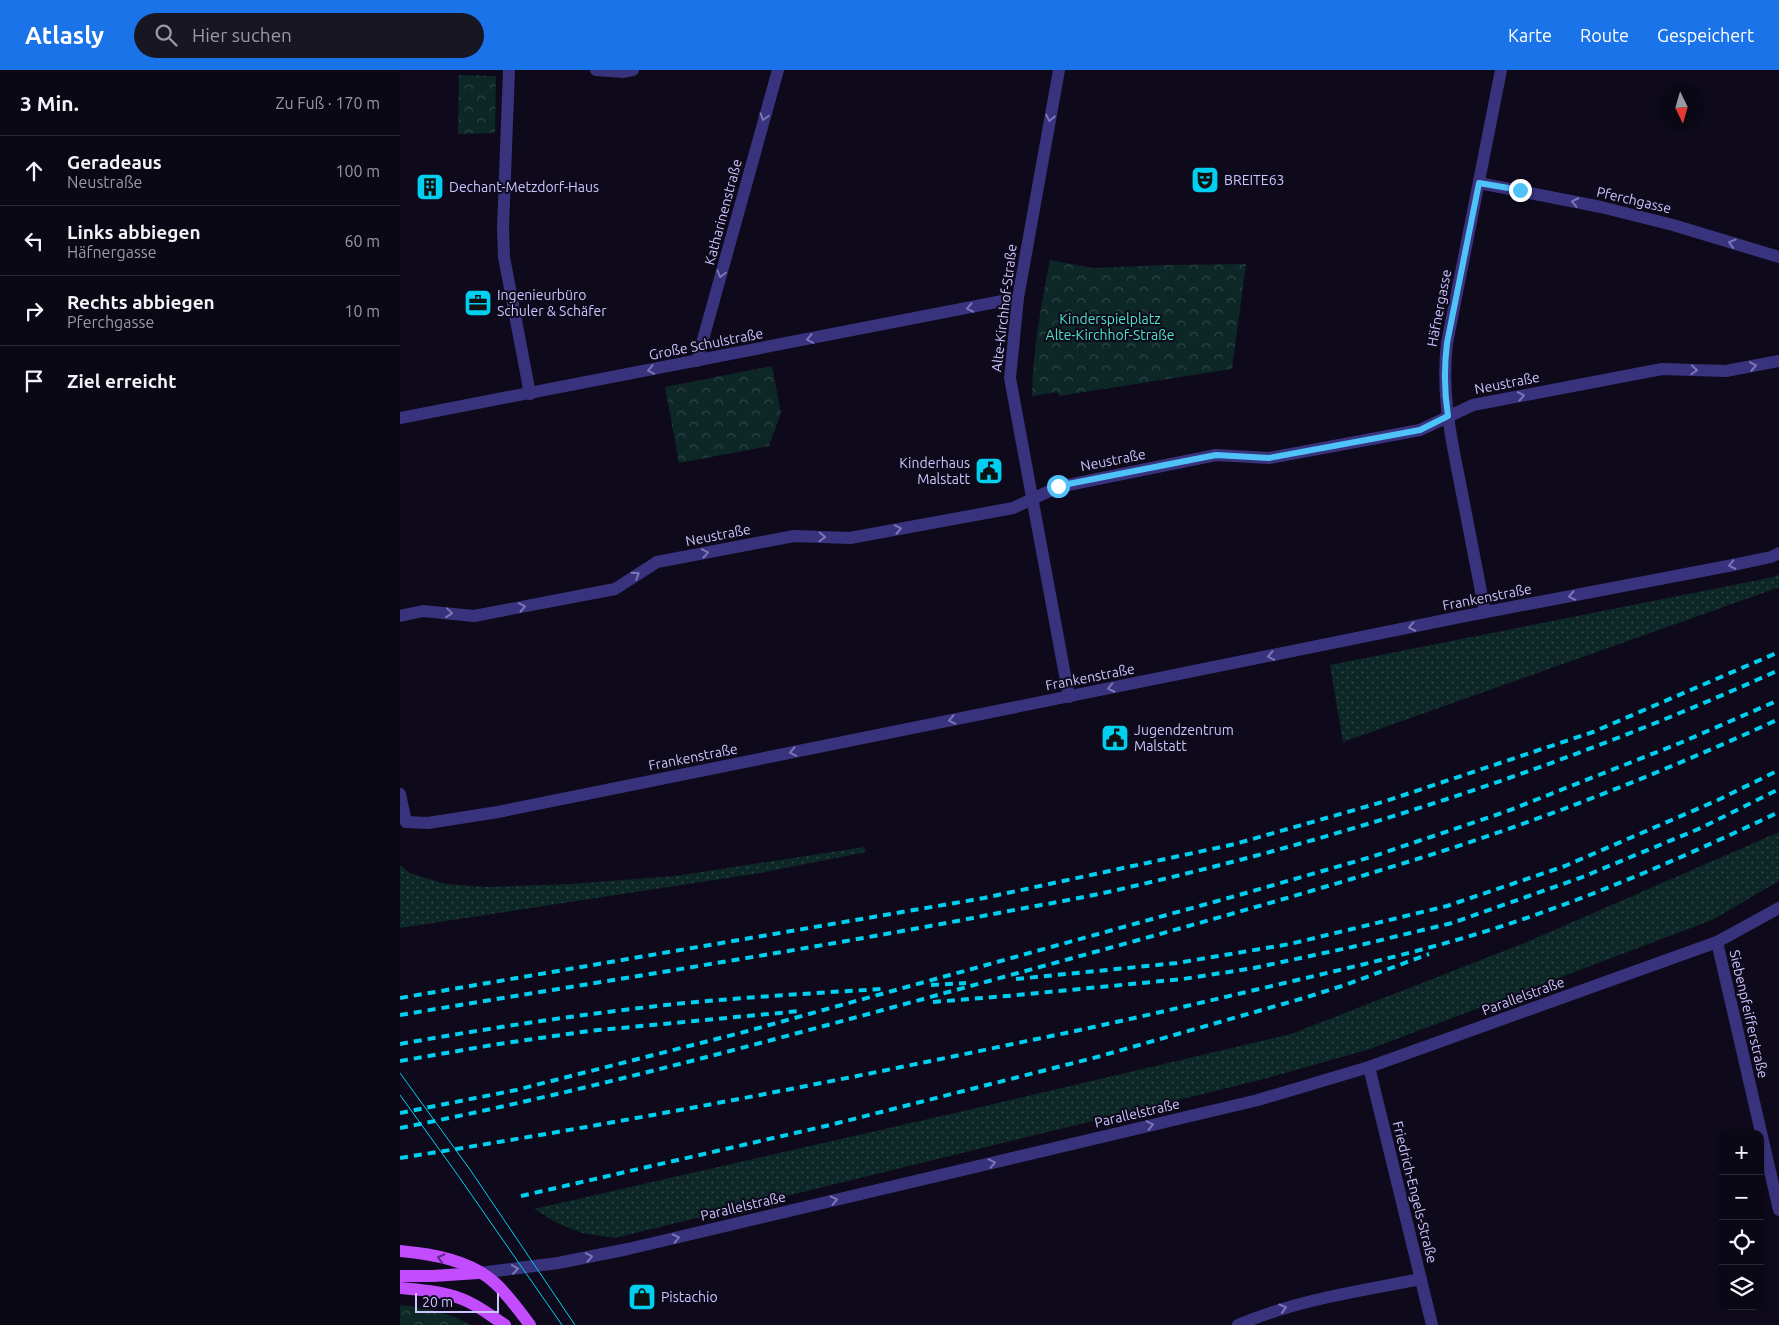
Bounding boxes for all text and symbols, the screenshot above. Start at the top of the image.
search box [134,13,484,58]
icon: search [152,21,180,49]
text: Atlasly [25,22,104,49]
text: Hier suchen [192,24,292,46]
text: Karte [1508,25,1552,45]
text: Route [1580,25,1629,45]
text: Gespeichert [1657,25,1754,45]
north arrow [1659,85,1704,130]
text: 3 Min. [20,91,79,115]
text: Zu Fuß · 170 m [275,94,380,112]
one-way arrow [760,112,770,121]
one-way arrow [1045,113,1056,122]
text: Geradeaus [67,151,162,173]
icon: ahead [20,157,48,185]
street label: Katharinenstraße [701,157,745,267]
text: 100 m [335,162,380,180]
theatre icon: BREITE63 [1190,165,1220,195]
building icon: Dechant-Metzdorf-Haus [415,172,445,202]
place label: BREITE63 [1224,172,1285,188]
text: Neustraße [67,173,142,191]
place label: Dechant-Metzdorf-Haus [449,179,599,195]
route end [1509,179,1532,202]
street label: Pferchgasse [1595,184,1673,216]
one-way arrow [1571,197,1580,207]
text: Links abbiegen [67,221,201,243]
icon: left [20,227,48,255]
text: 60 m [344,232,380,250]
one-way arrow [1729,239,1737,249]
text: Häfnergasse [67,243,157,261]
street label: Alte-Kirchhof-Straße [988,243,1020,373]
street label: Häfnergasse [1424,268,1454,348]
one-way arrow [716,269,727,278]
place label: Ingenieurbüro Schuler & Schäfer [497,287,607,319]
office icon: Ingenieurbüro Schuler & Schäfer [463,288,493,318]
text: Rechts abbiegen [67,291,215,313]
icon: right [20,297,48,325]
text: 10 m [344,302,380,320]
one-way arrow [966,302,974,312]
park label: Kinderspielplatz Alte-Kirchhof-Straße [1046,311,1174,343]
text: Pferchgasse [67,313,154,331]
street label: Große Schulstraße [648,325,764,363]
one-way arrow [806,333,815,344]
one-way arrow [1748,362,1757,372]
one-way arrow [647,364,655,375]
one-way arrow [1691,365,1699,375]
icon: arrive [20,367,48,395]
street label: Neustraße [1473,369,1541,397]
text: Ziel erreicht [67,370,176,392]
one-way arrow [1517,391,1525,401]
street label: Neustraße [1079,446,1147,474]
place label: Kinderhaus Malstatt [899,455,970,487]
public building icon: Kinderhaus Malstatt [974,456,1004,486]
route start [1047,475,1070,498]
street label: Neustraße [684,521,752,549]
one-way arrow [893,525,902,535]
one-way arrow [818,532,826,543]
one-way arrow [700,548,709,559]
one-way arrow [1727,559,1736,570]
one-way arrow [630,572,640,581]
street label: Frankenstraße [1441,581,1533,613]
one-way arrow [1568,590,1577,600]
one-way arrow [517,602,526,612]
one-way arrow [445,608,453,619]
one-way arrow [1408,621,1417,632]
one-way arrow [1266,650,1275,660]
street label: Frankenstraße [1044,661,1136,693]
one-way arrow [1107,682,1116,693]
one-way arrow [948,714,957,725]
place label: Jugendzentrum Malstatt [1134,722,1234,754]
public building icon: Jugendzentrum Malstatt [1100,723,1130,753]
street label: Frankenstraße [647,741,739,773]
one-way arrow [788,746,797,757]
street label: Siebenpfeifferstraße [1726,948,1772,1080]
street label: Parallelstraße [1479,974,1567,1018]
street label: Parallelstraße [1093,1095,1181,1131]
street label: Friedrich-Engels-Straße [1390,1119,1440,1265]
one-way arrow [1146,1120,1155,1131]
map controls [1719,1130,1764,1310]
button: + [1719,1130,1764,1175]
one-way arrow [988,1158,997,1169]
button: − [1719,1175,1764,1220]
street label: Parallelstraße [699,1188,787,1224]
one-way arrow [830,1195,838,1206]
button: locate [1719,1220,1764,1265]
one-way arrow [671,1233,680,1244]
one-way arrow [585,1252,593,1263]
one-way arrow [437,1253,446,1264]
one-way arrow [511,1264,519,1275]
button: layers [1719,1265,1764,1310]
shop icon: Pistachio [627,1282,657,1312]
place label: Pistachio [661,1289,718,1305]
scale bar [415,1290,499,1313]
text: 20 m [422,1294,453,1310]
one-way arrow [1279,1304,1287,1314]

